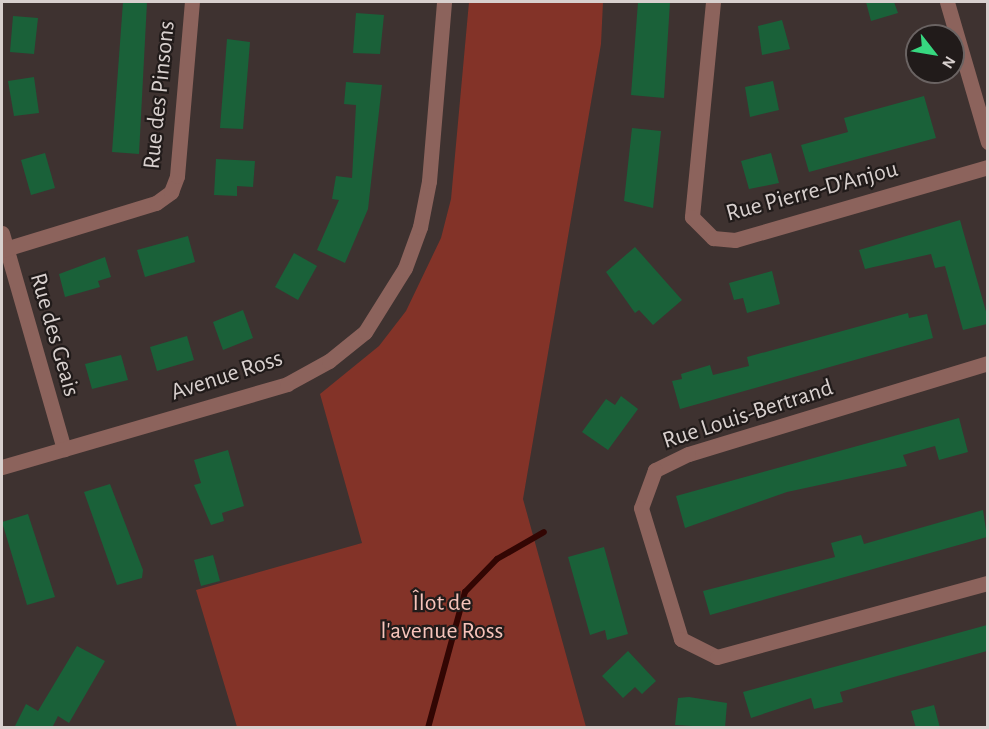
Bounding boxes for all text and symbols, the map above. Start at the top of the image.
street label: Rue des Pinsons [138,20,182,170]
north arrow [905,24,965,84]
text: N [939,53,958,71]
street label: Rue Pierre-D'Anjou [723,155,901,229]
street label: Rue des Geais [23,270,85,400]
street label: Avenue Ross [167,344,287,408]
street label: Rue Louis-Bertrand [659,374,837,456]
park label: Îlot de l'avenue Ross [381,590,503,646]

